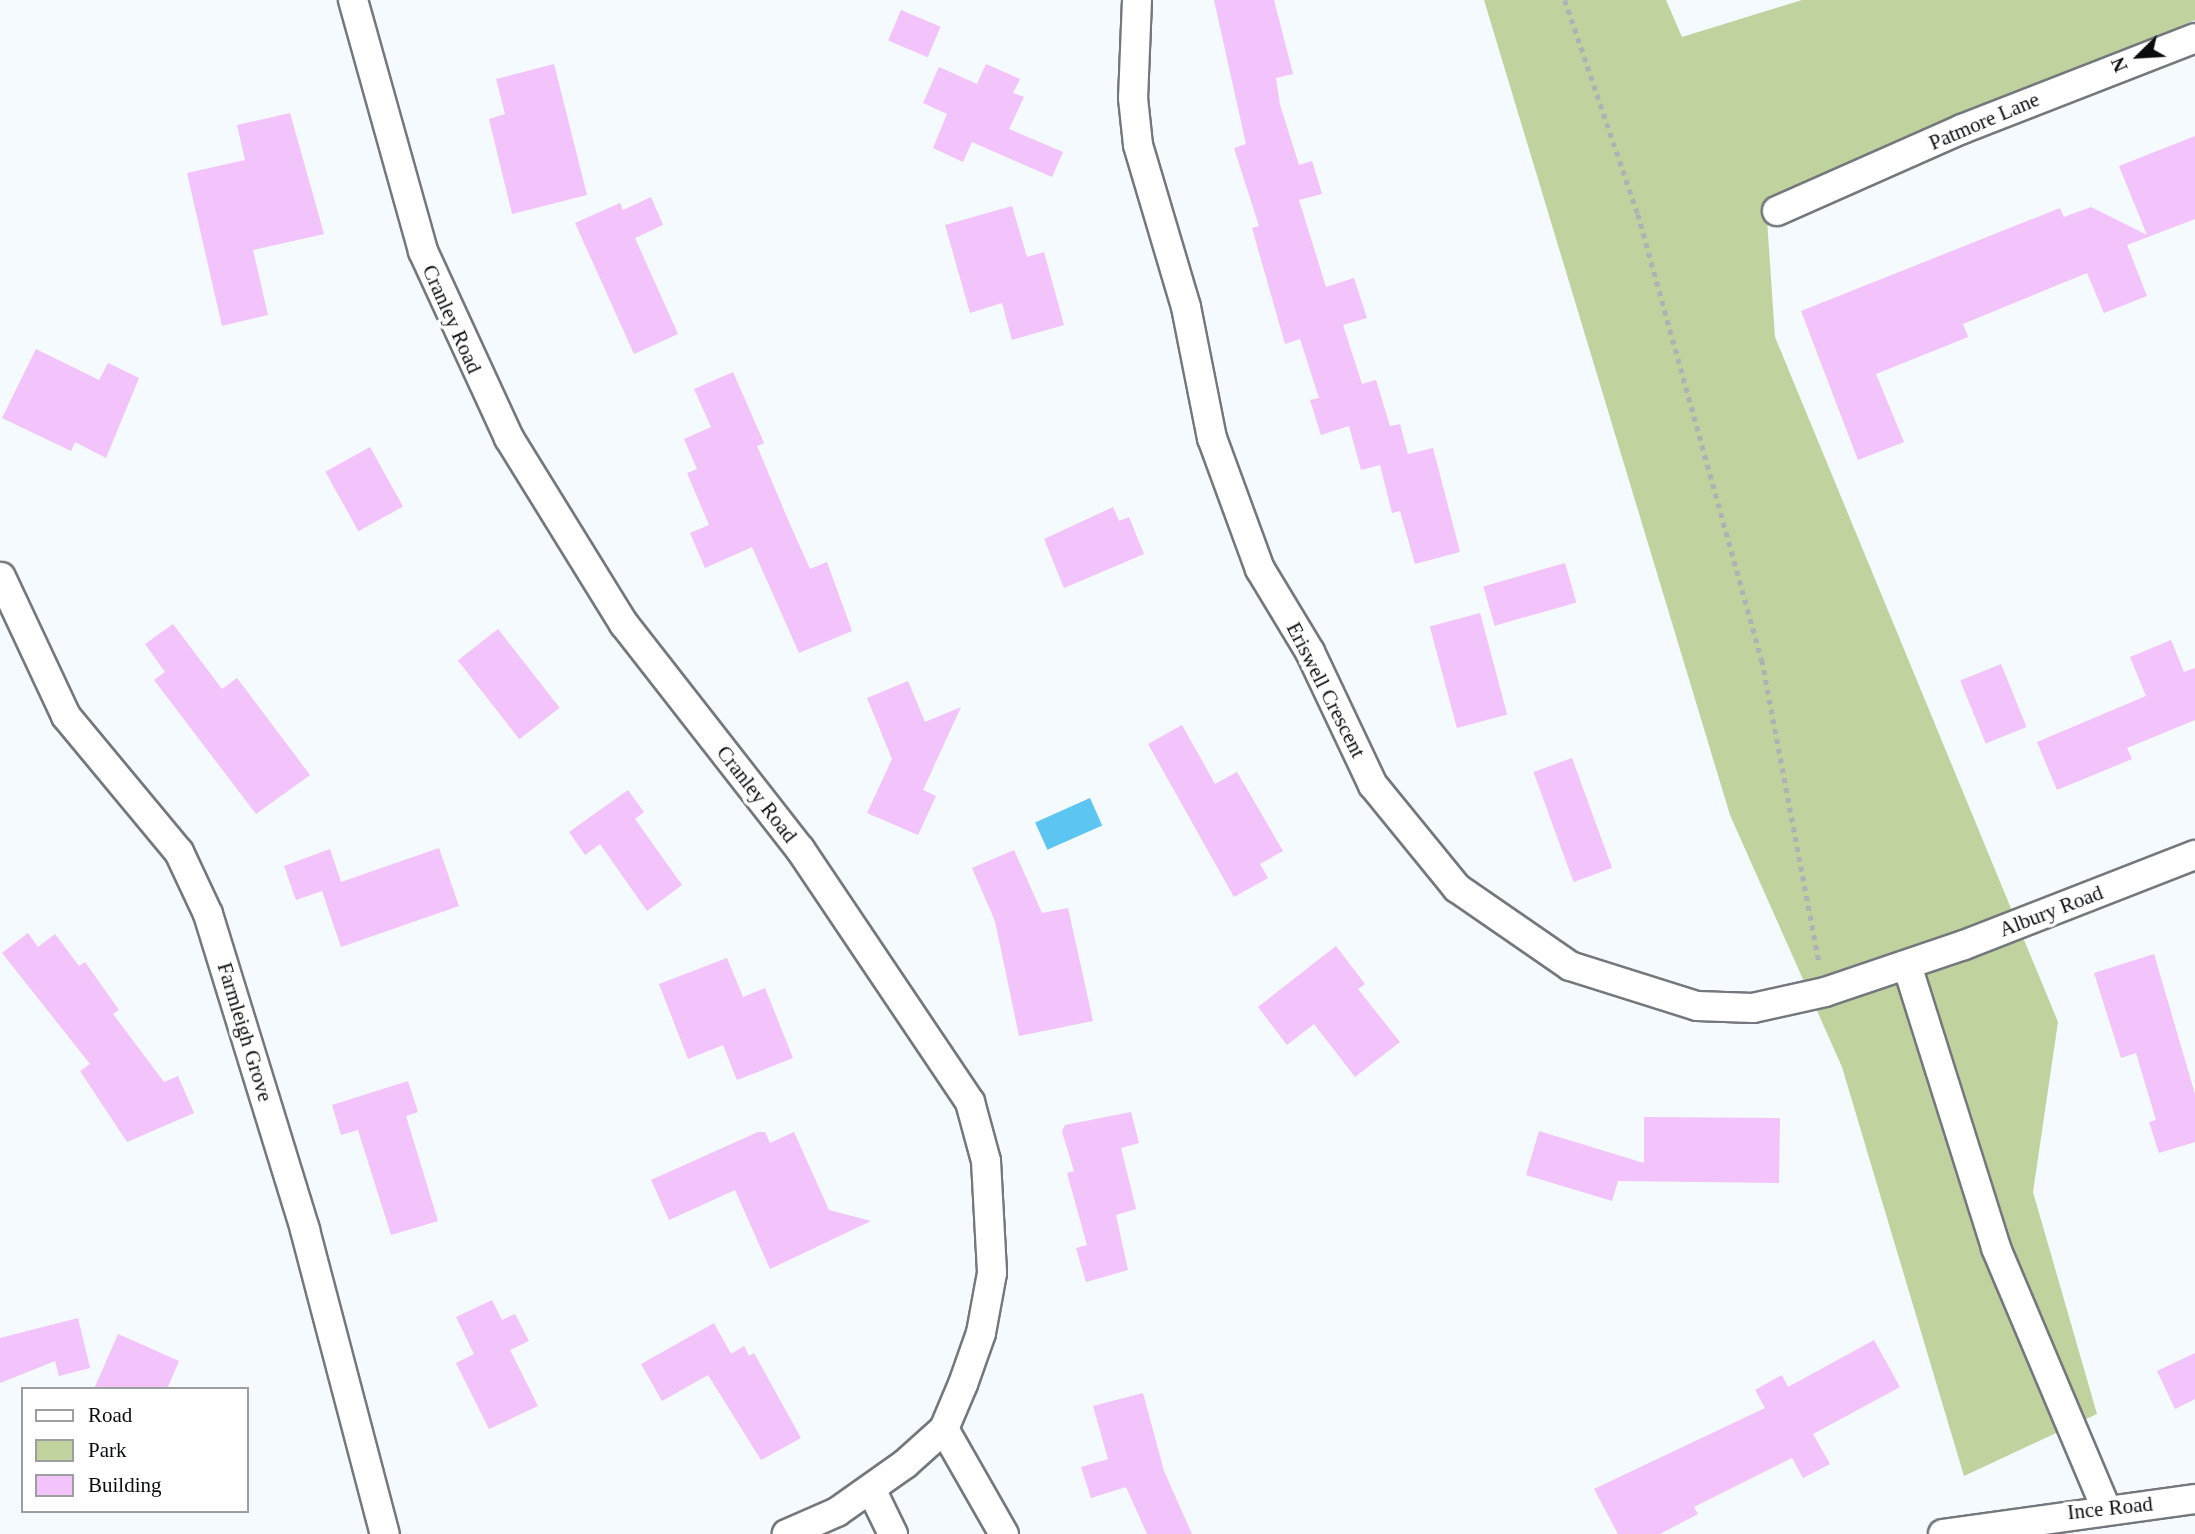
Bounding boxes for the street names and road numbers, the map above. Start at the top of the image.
street label: Patmore Lane [1925,87,2043,155]
street label: Cranley Road [417,261,487,377]
street label: Eriswell Crescent [1281,618,1371,762]
street label: Cranley Road [711,741,803,847]
street label: Albury Road [1996,880,2106,942]
street label: Farmleigh Grove [212,959,278,1105]
street label: Ince Road [2066,1491,2154,1525]

